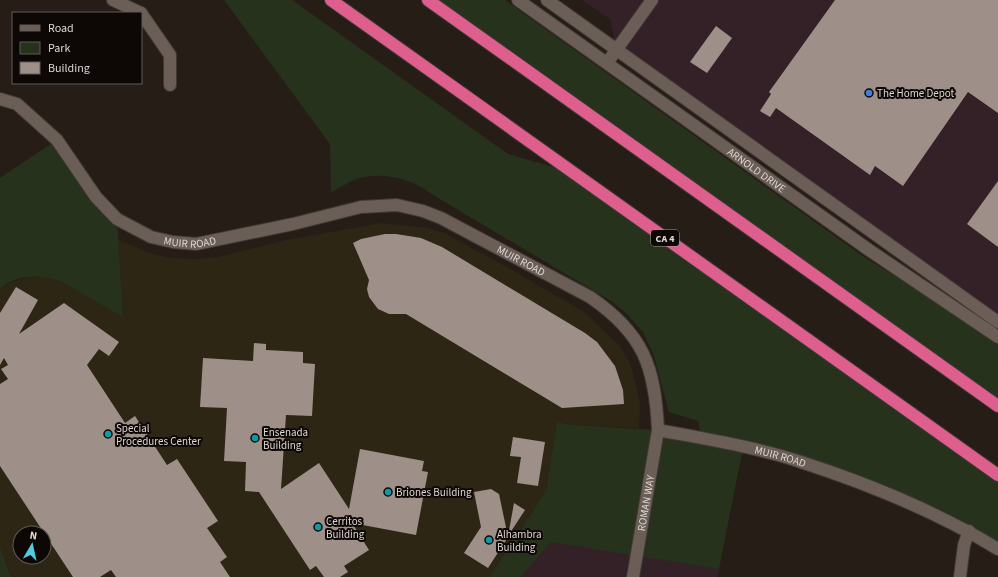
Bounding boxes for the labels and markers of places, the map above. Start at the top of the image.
place label: The Home Depot [877,86,955,101]
marker: The Home Depot [864,88,874,98]
place label: Special Procedures Center [116,421,201,449]
place label: Ensenada Building [263,425,308,453]
marker: Special Procedures Center [103,429,113,439]
marker: Ensenada Building [250,433,260,443]
place label: Briones Building [396,485,472,500]
marker: Briones Building [383,487,393,497]
place label: Cerritos Building [326,514,365,542]
marker: Cerritos Building [313,522,323,532]
place label: Alhambra Building [497,527,542,555]
marker: Alhambra Building [484,535,494,545]

